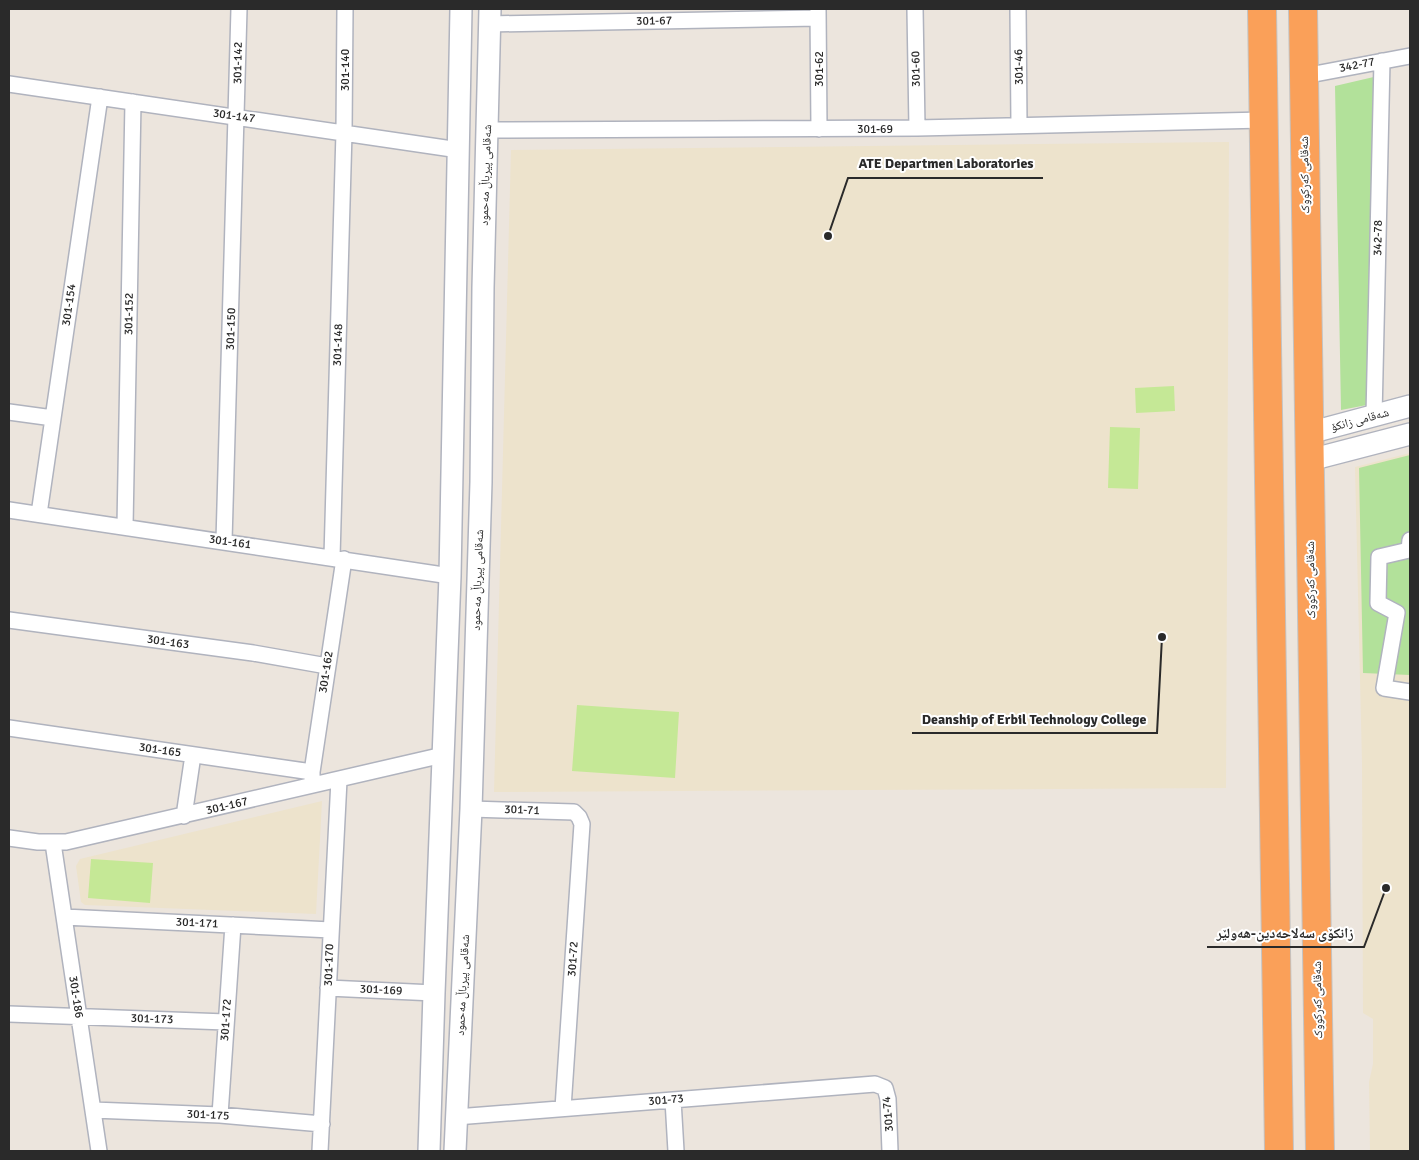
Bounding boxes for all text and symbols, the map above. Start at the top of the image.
street label: 301-67 [636,13,672,29]
street label: 301-142 [230,42,246,84]
street label: 301-140 [338,49,353,91]
street label: 301-46 [1011,49,1027,85]
street label: 301-62 [812,51,827,87]
street label: 301-60 [908,51,924,87]
street label: 342-77 [1338,54,1376,76]
street label: 301-147 [212,106,256,126]
street label: 301-69 [857,122,893,137]
street label: شەقامی پیرباڵ مەحمود [476,124,495,226]
street label: شەقامی کەرکووک [1297,136,1313,214]
callout: ATE Departmen Laboratories [848,149,1043,178]
text: ATE Departmen Laboratories [858,155,1034,172]
street label: 342-78 [1370,220,1386,256]
street label: 301-154 [59,282,79,327]
street label: 301-152 [121,293,137,335]
street label: 301-150 [223,307,239,351]
street label: 301-148 [330,323,346,367]
street label: شەقامی زانکۆ [1329,405,1391,435]
street label: شەقامی پیرباڵ مەحمود [468,529,487,631]
street label: 301-161 [208,532,252,552]
street label: شەقامی کەرکووک [1303,541,1319,619]
street label: 301-163 [146,632,190,652]
street label: 301-162 [315,650,337,694]
callout: Deanship of Erbil Technology College [912,704,1157,733]
text: Deanship of Erbil Technology College [922,711,1146,728]
street label: 301-165 [138,740,182,760]
street label: 301-167 [205,794,249,818]
street label: 301-71 [504,802,540,818]
street label: 301-171 [175,914,219,932]
callout: زانکۆی سەلاحەدین-هەولێر [1207,918,1364,947]
text: زانکۆی سەلاحەدین-هەولێر [1216,925,1353,942]
street label: شەقامی پیرباڵ مەحمود [452,934,473,1036]
street label: 301-72 [564,941,582,977]
street label: 301-170 [321,943,337,987]
street label: شەقامی کەرکووک [1310,961,1326,1039]
street label: 301-186 [65,975,87,1019]
street label: 301-169 [359,981,403,999]
street label: 301-172 [217,998,235,1042]
street label: 301-173 [130,1011,174,1027]
street label: 301-73 [648,1091,684,1109]
street label: 301-74 [879,1095,897,1132]
street label: 301-175 [186,1106,230,1124]

